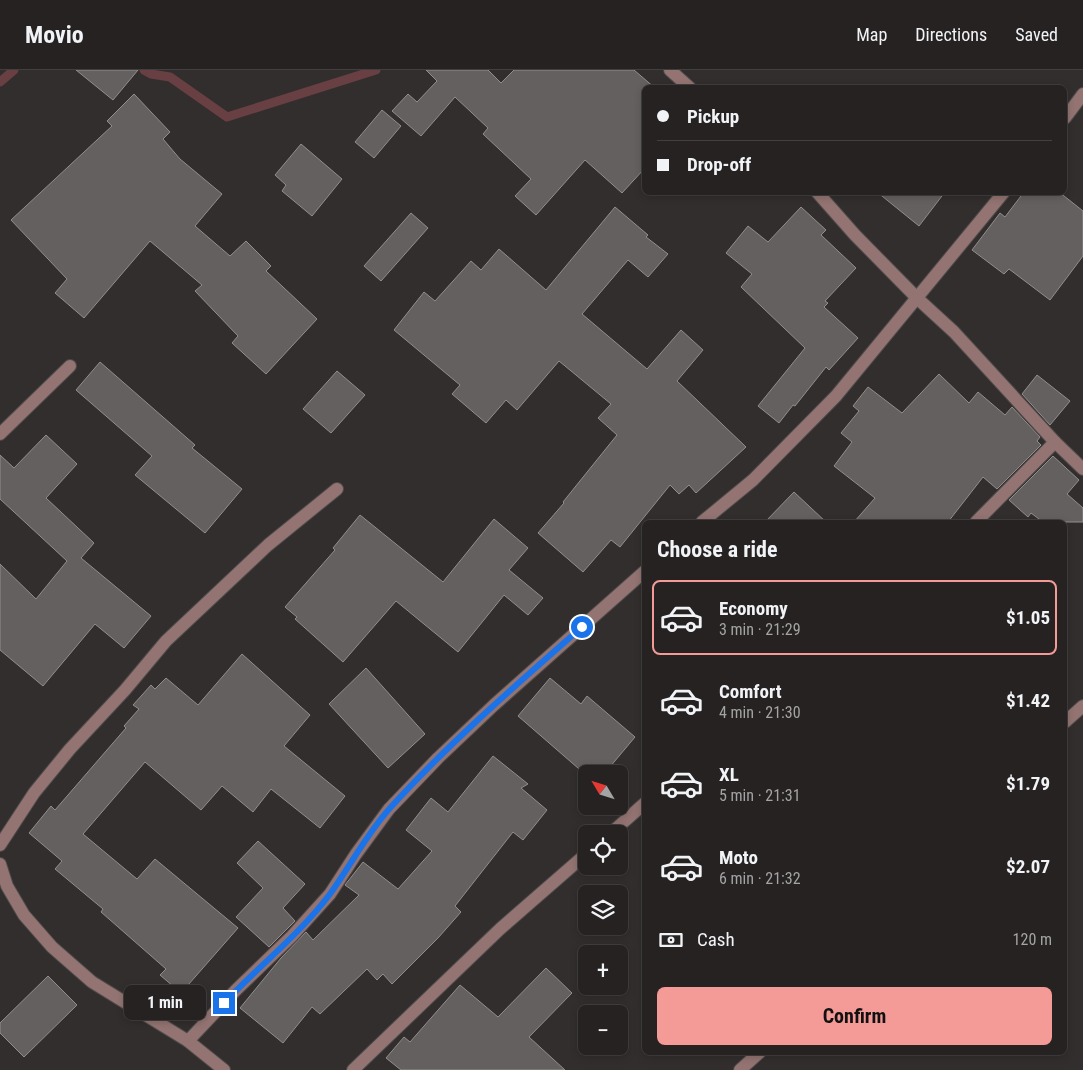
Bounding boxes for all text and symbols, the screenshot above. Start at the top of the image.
text: Movio [25,21,84,49]
text: Map [856,24,887,45]
text: Directions [915,24,987,45]
text: Saved [1015,24,1058,45]
text: Pickup [687,105,739,128]
text: Drop-off [687,153,751,176]
text: Choose a ride [657,537,778,562]
icon: car [659,595,704,640]
text: Economy [719,597,788,620]
text: $1.05 [1006,606,1050,629]
route start [571,616,593,638]
text: 3 min · 21:29 [719,620,801,639]
icon: car [659,678,704,723]
text: Comfort [719,680,782,703]
text: $1.42 [1006,689,1050,712]
text: 4 min · 21:30 [719,703,801,722]
icon: car [659,761,704,806]
text: XL [719,763,739,786]
north arrow [578,765,628,815]
map controls [578,765,628,1055]
text: $1.79 [1006,772,1050,795]
text: 5 min · 21:31 [719,786,801,805]
button: locate [578,825,628,875]
icon: car [659,844,704,889]
text: Moto [719,846,758,869]
text: $2.07 [1006,855,1050,878]
text: 6 min · 21:32 [719,869,801,888]
button: layers [578,885,628,935]
icon: cash [657,926,685,954]
text: Cash [697,928,735,951]
text: 120 m [1013,930,1052,949]
button: + [578,945,628,995]
callout: 1 min [124,986,206,1020]
button: Confirm [657,987,1052,1045]
route end [213,992,235,1014]
text: 1 min [147,993,183,1012]
button: − [578,1005,628,1055]

